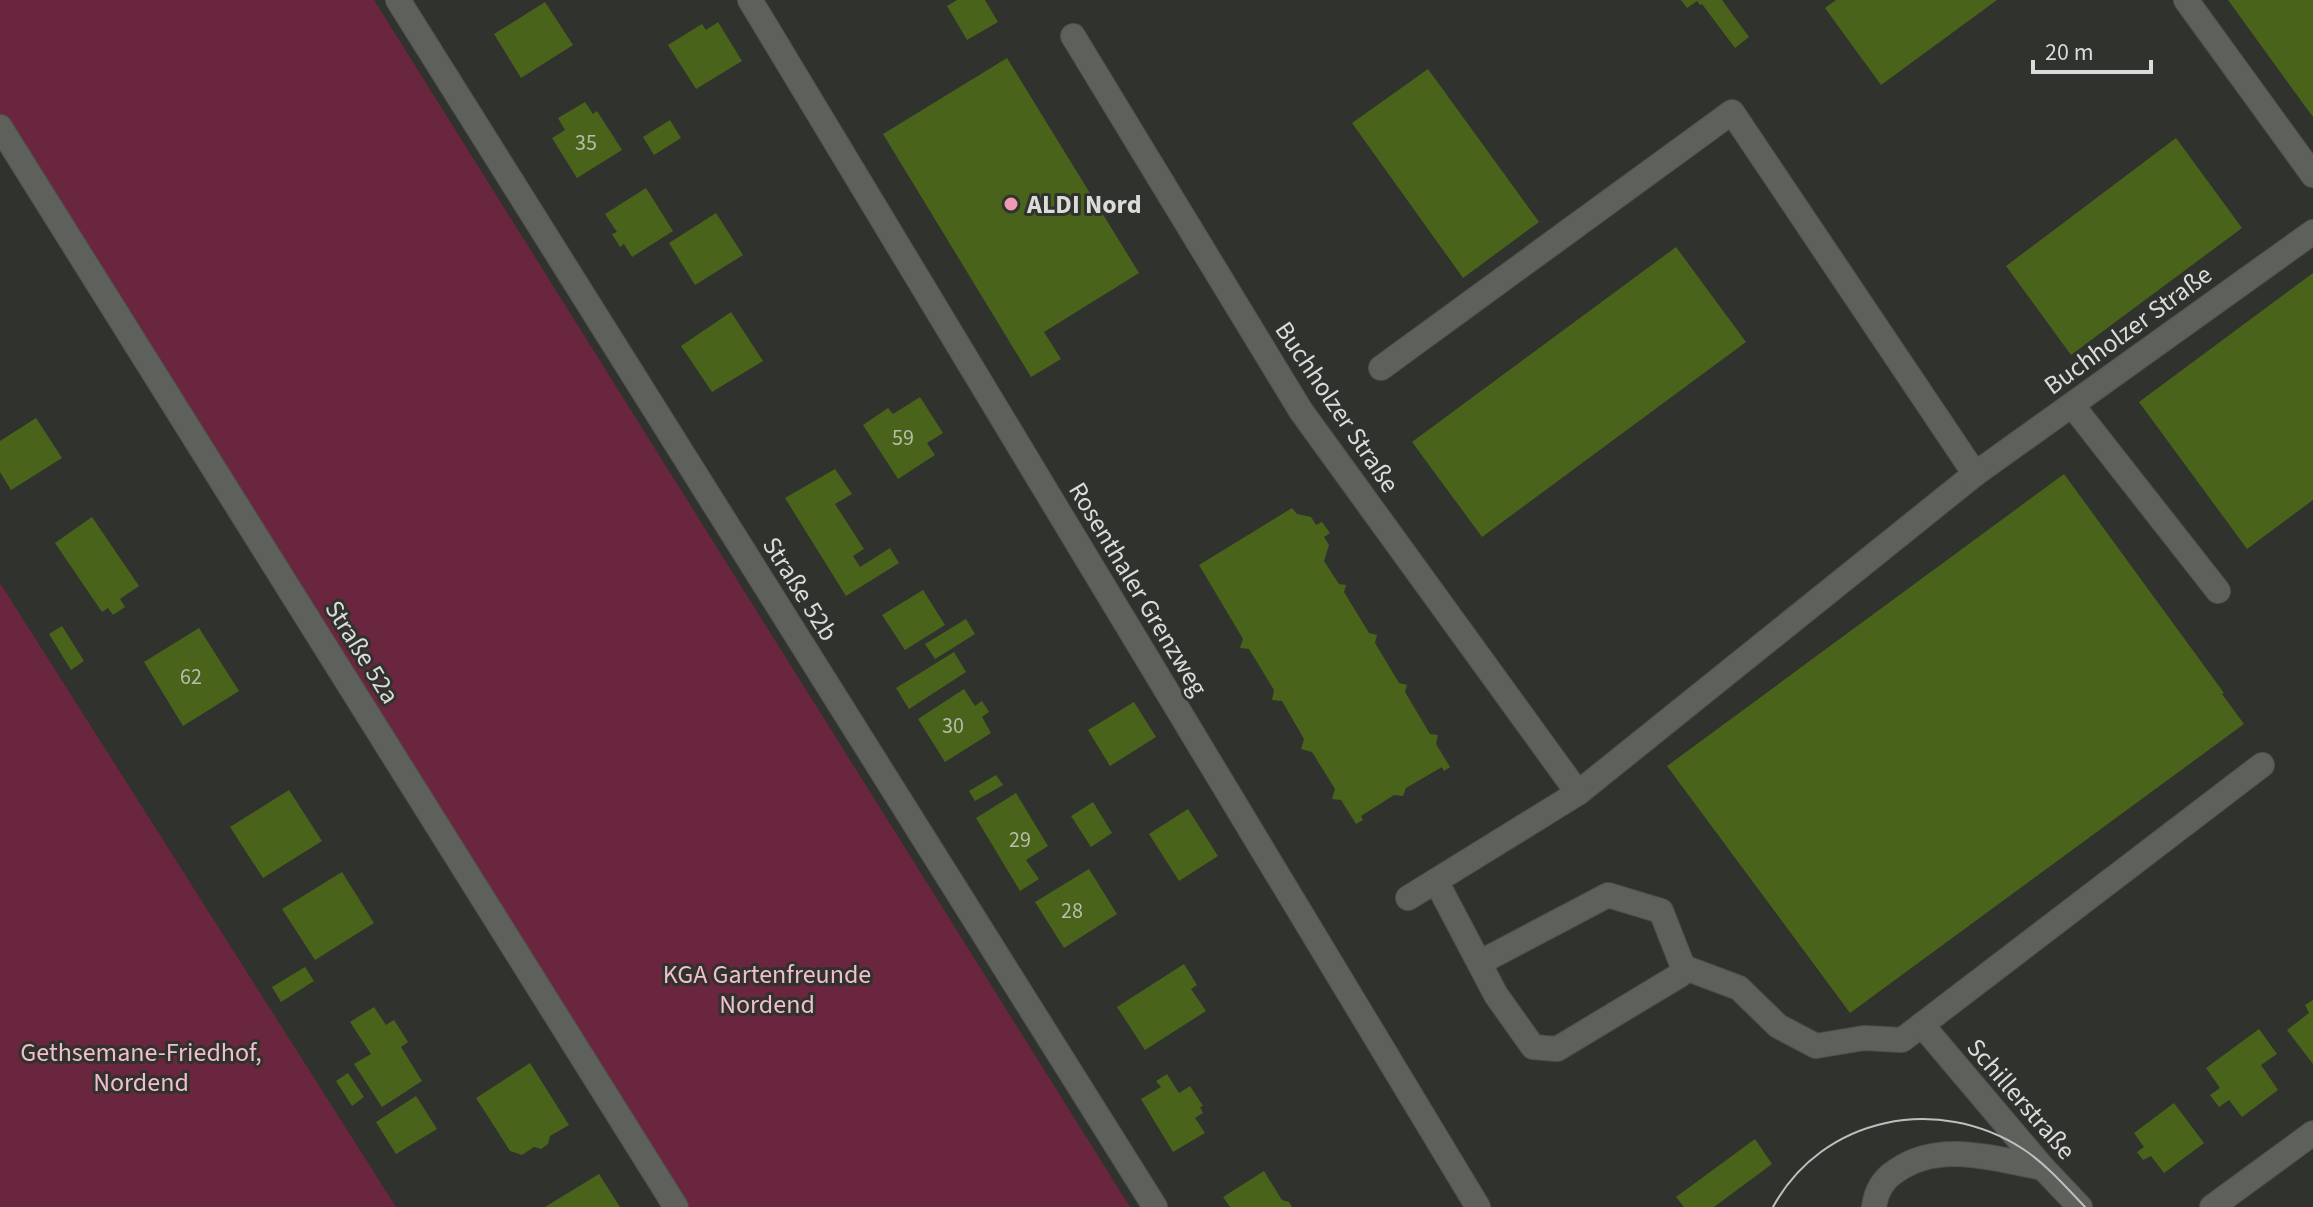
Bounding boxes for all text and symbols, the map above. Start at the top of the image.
scale bar [2033,24,2151,74]
text: 20 m [2045,35,2094,70]
house number: 35 [575,127,597,159]
place label: ALDI Nord [1026,186,1142,223]
marker: ALDI Nord [1002,195,1020,213]
street label: Buchholzer Straße [2036,256,2220,404]
street label: Buchholzer Straße [1266,314,1408,500]
house number: 59 [892,422,914,454]
street label: Rosenthaler Grenzweg [1059,475,1217,703]
street label: Straße 52b [753,530,847,648]
street label: Straße 52a [316,593,408,711]
house number: 62 [180,661,202,693]
house number: 30 [942,710,964,742]
house number: 29 [1009,824,1031,856]
house number: 28 [1061,895,1083,927]
park label: KGA Gartenfreunde Nordend [663,956,871,1023]
street label: Schillerstraße [1958,1030,2084,1168]
park label: Gethsemane-Friedhof, Nordend [20,1034,262,1101]

